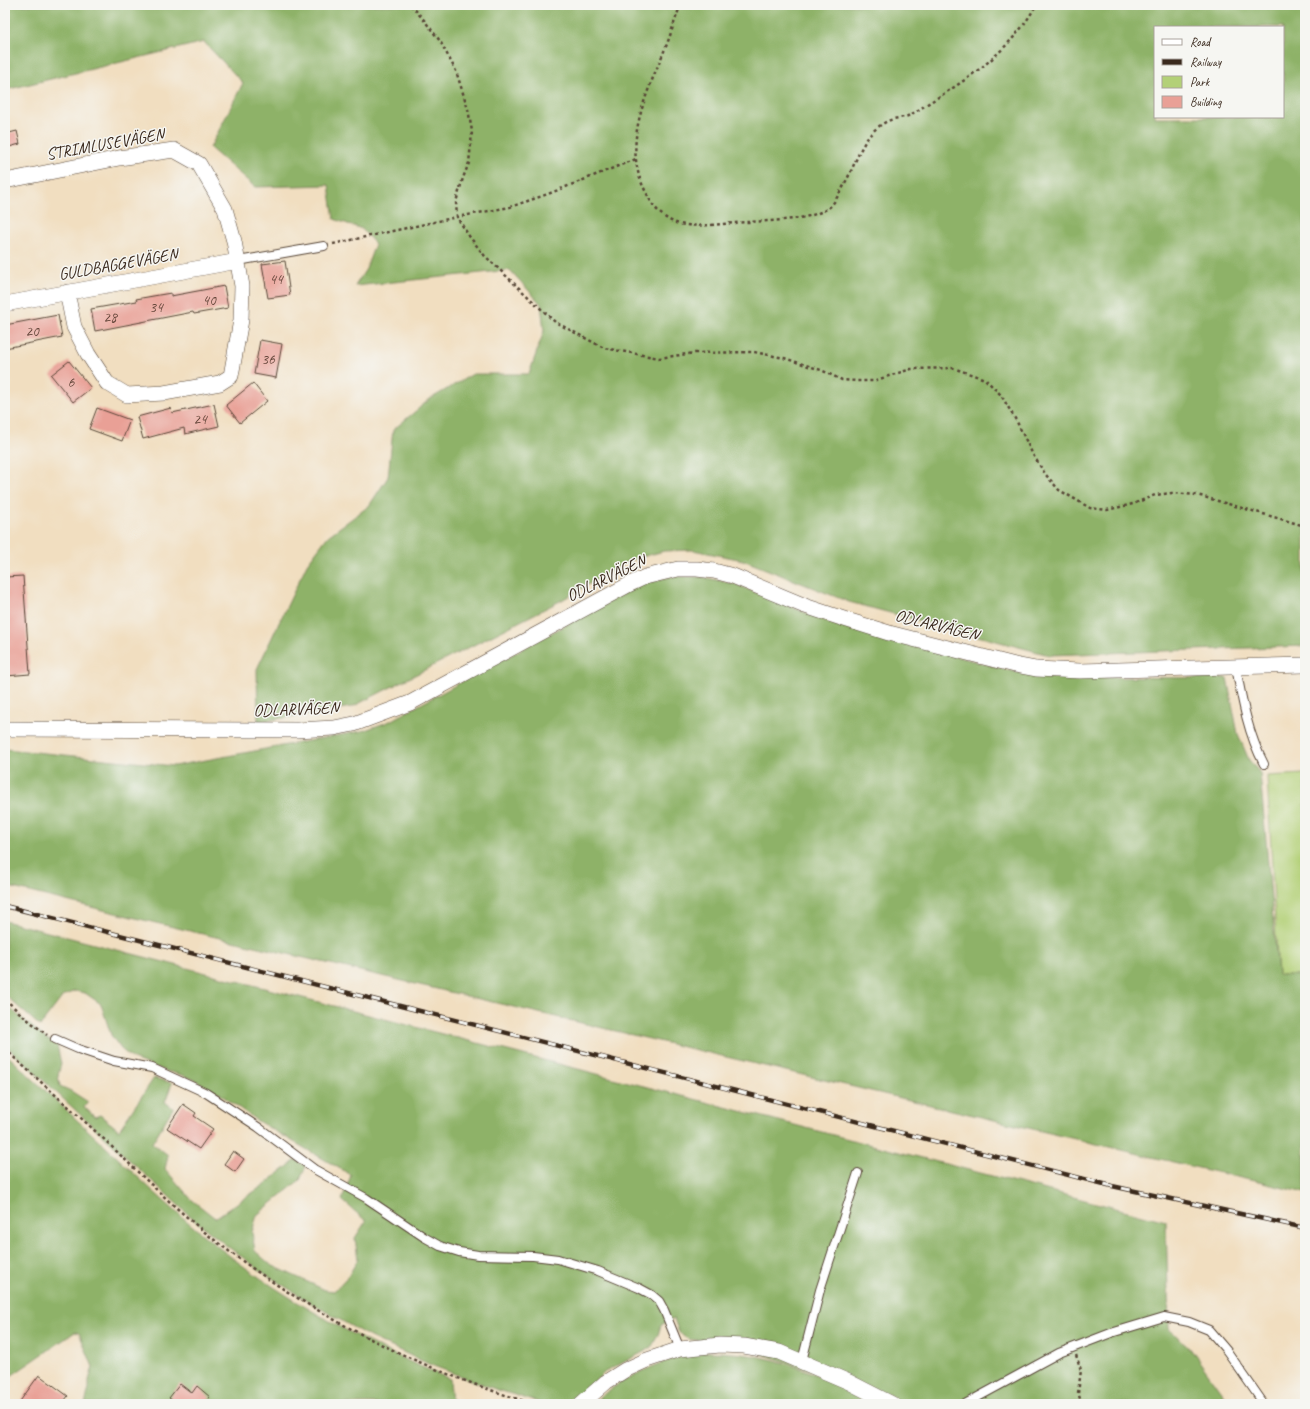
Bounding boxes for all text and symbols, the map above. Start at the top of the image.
legend [1154,26,1284,118]
text: Road [1190,34,1212,50]
text: Railway [1190,54,1222,70]
text: Park [1190,74,1211,90]
text: Building [1190,94,1222,110]
street label: STRIMLUSEVÄGEN [44,123,168,165]
street label: GULDBAGGEVÄGEN [57,243,181,285]
house number: 44 [269,270,284,289]
house number: 40 [202,291,217,310]
house number: 34 [149,298,164,317]
house number: 28 [103,308,118,327]
house number: 20 [25,322,40,341]
house number: 36 [261,350,276,369]
house number: 6 [68,373,76,392]
house number: 24 [193,410,208,429]
street label: ODLARVÄGEN [563,549,651,606]
street label: ODLARVÄGEN [893,604,983,646]
street label: ODLARVÄGEN [253,697,341,721]

